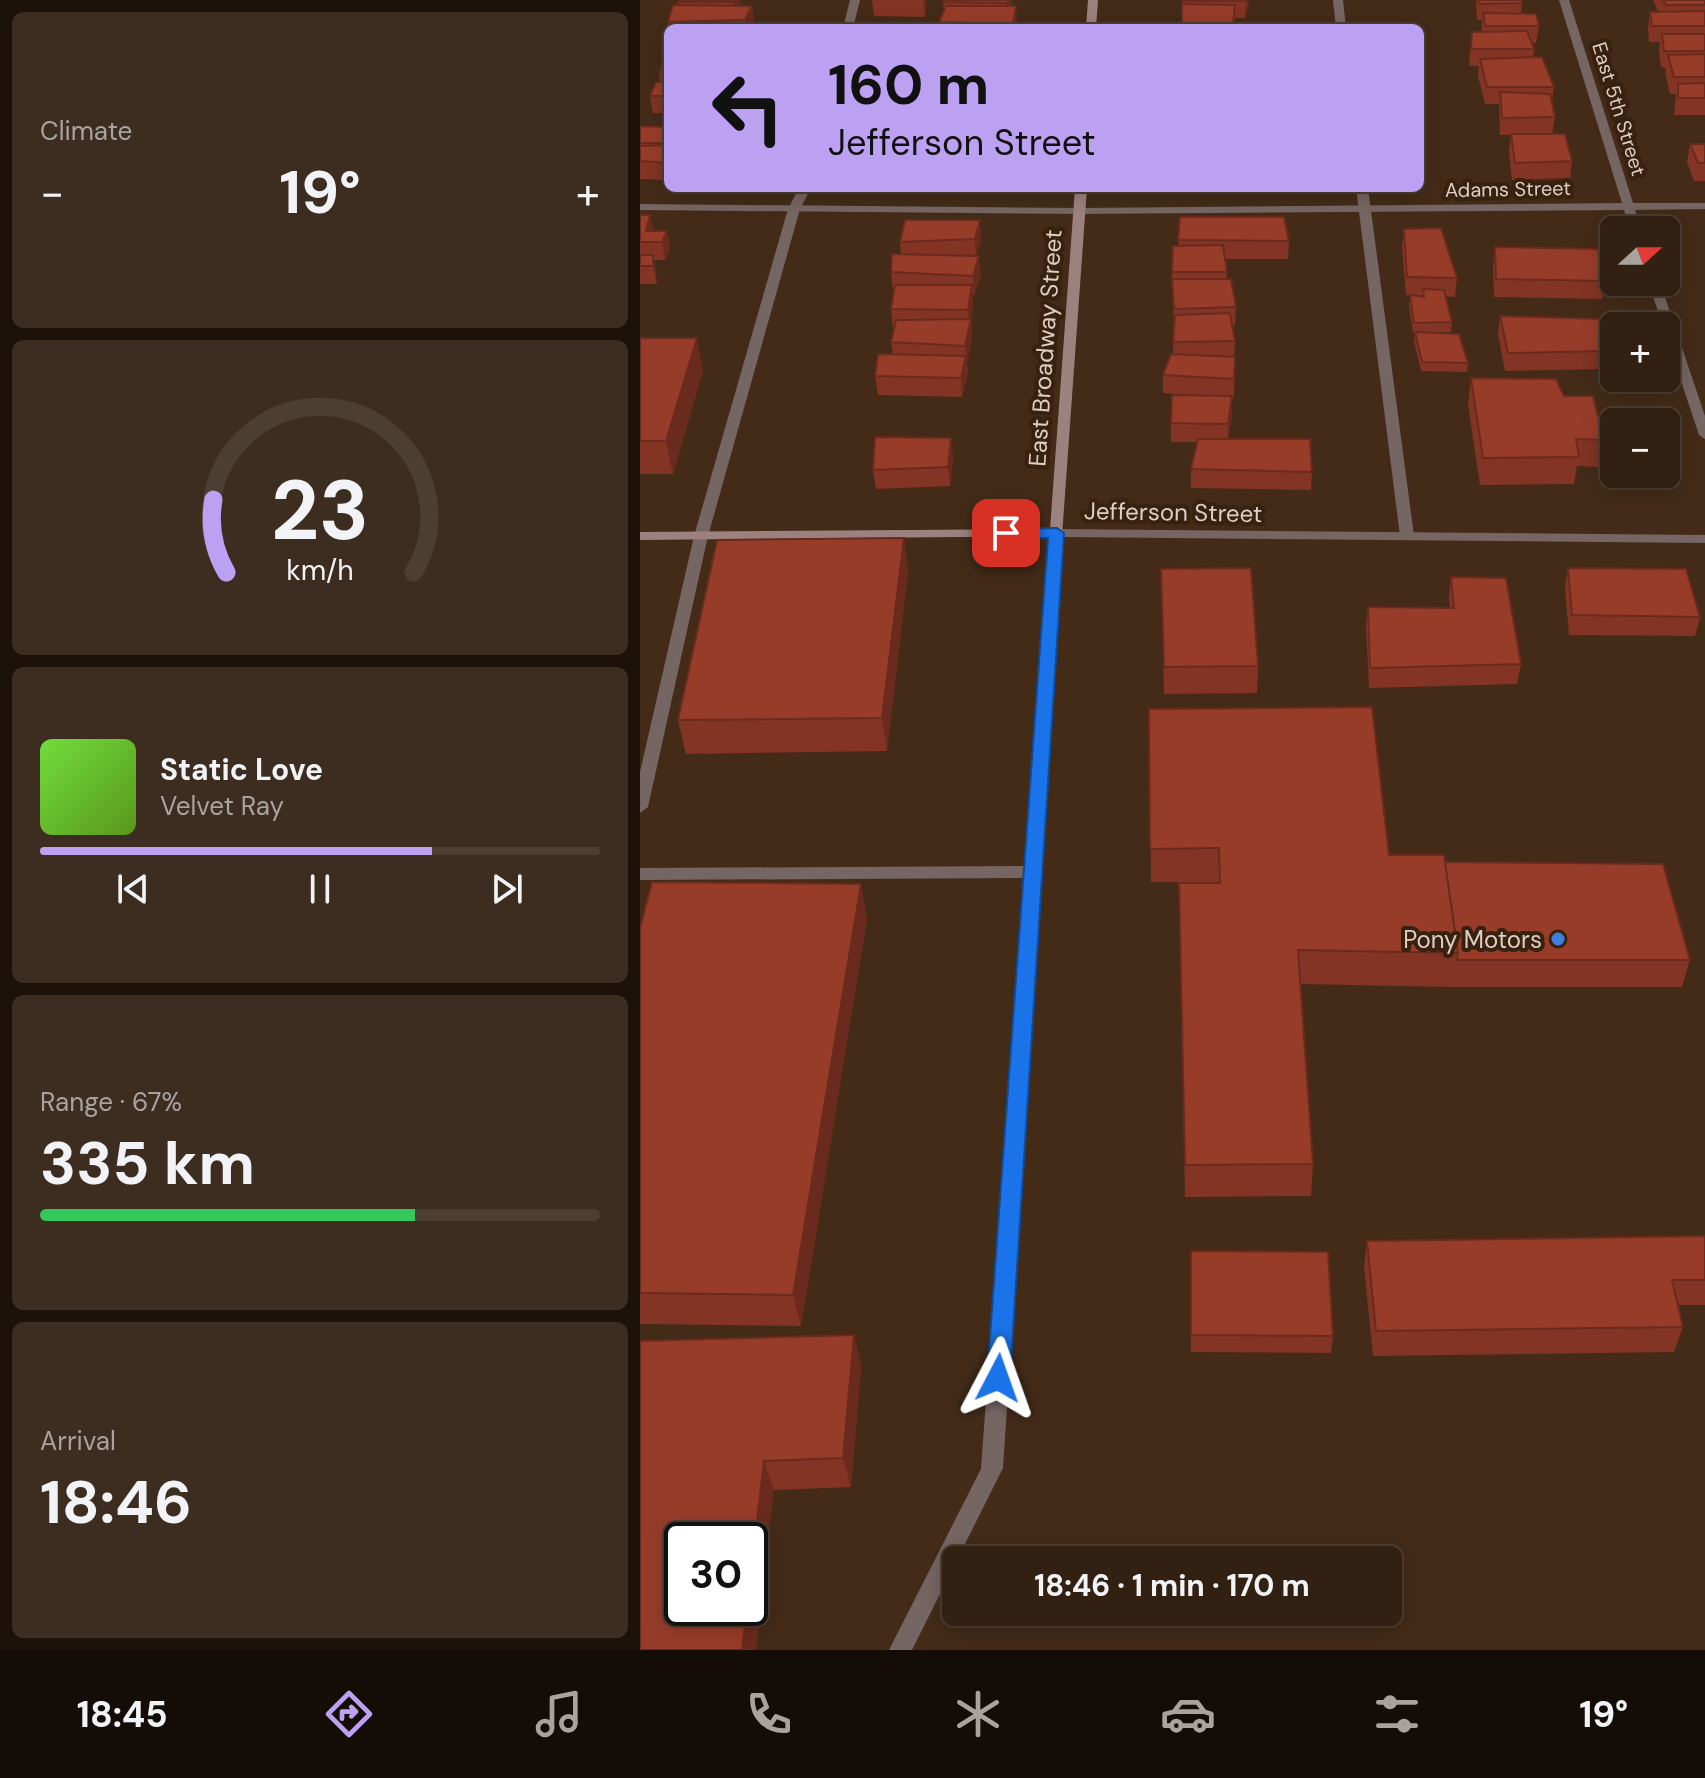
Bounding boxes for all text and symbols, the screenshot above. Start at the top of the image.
street label: East 5th Street [1586,39,1652,179]
text: 160 m [828,48,989,121]
icon: left [696,56,800,160]
text: Climate [40,114,132,148]
text: Jefferson Street [828,119,1096,166]
text: 19° [279,153,361,232]
text: − [40,164,64,222]
text: + [576,164,600,222]
street label: Adams Street [1445,175,1571,203]
north arrow [1600,216,1680,296]
map controls [1600,216,1680,488]
street label: East Broadway Street [1021,228,1069,468]
button: + [1600,312,1680,392]
button: − [1600,408,1680,488]
text: 23 [271,456,369,565]
street label: Jefferson Street [1084,495,1262,529]
pin [972,499,1040,567]
icon: arrive [984,511,1028,555]
text: km/h [286,553,354,590]
text: Static Love [160,750,323,789]
text: Velvet Ray [160,789,284,823]
icon: previous [111,867,155,911]
icon: pause [298,867,342,911]
icon: next [485,867,529,911]
place label: Pony Motors [1403,924,1542,955]
marker: Pony Motors [1549,930,1567,948]
text: Range · 67% [40,1085,182,1119]
text: 335 km [40,1124,255,1203]
position arrow [956,1336,1040,1420]
text: Arrival [40,1424,116,1458]
text: 18:46 [40,1463,192,1542]
speed limit sign: 30 [664,1522,768,1626]
text: 18:46 · 1 min · 170 m [1034,1566,1310,1605]
icon: directions [321,1686,377,1742]
icon: music [531,1686,587,1742]
icon: phone [741,1686,797,1742]
icon: climate [950,1686,1006,1742]
icon: car [1160,1686,1216,1742]
icon: filters [1369,1686,1425,1742]
text: 18:45 [77,1691,168,1738]
text: 19° [1579,1691,1628,1738]

